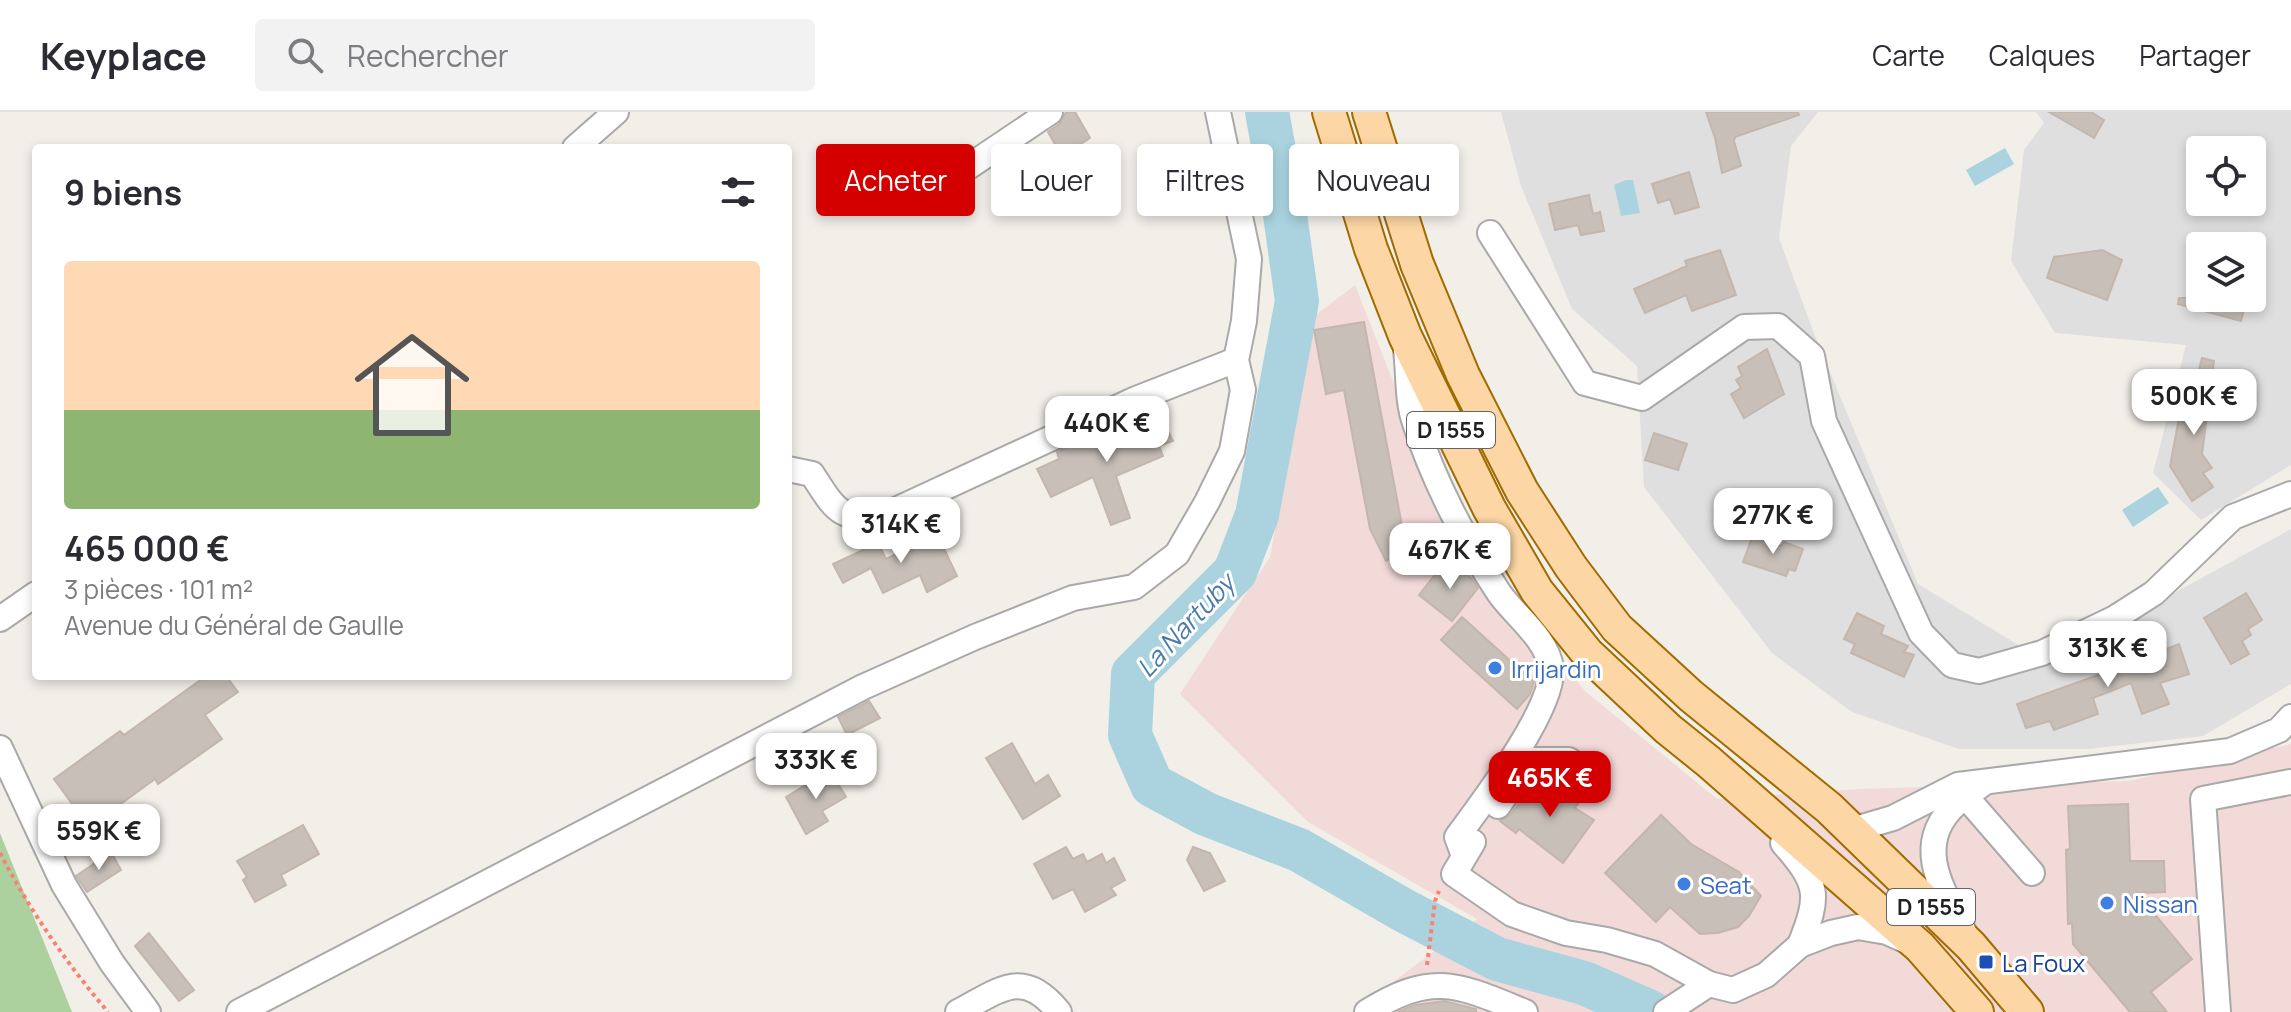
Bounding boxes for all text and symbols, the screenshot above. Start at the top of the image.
search box [255,19,815,91]
text: Keyplace [40,29,207,81]
icon: search [283,33,327,77]
text: Rechercher [347,35,509,76]
text: Carte [1872,36,1945,74]
text: Calques [1989,36,2095,74]
text: Partager [2139,36,2251,74]
map controls [2186,136,2266,312]
button: locate [2186,136,2266,216]
chip: Acheter [816,144,975,216]
chip: Louer [991,144,1121,216]
chip: Filtres [1137,144,1273,216]
chip: Nouveau [1289,144,1459,216]
text: 9 biens [64,169,182,215]
icon: filters [716,170,760,214]
button: layers [2186,232,2266,312]
icon: home [340,313,484,457]
pin: 500K € [2129,369,2259,437]
text: 500K € [2150,377,2238,413]
pin: 440K € [1042,396,1172,464]
text: 440K € [1063,404,1151,440]
road number: D 1555 [1407,412,1495,448]
pin: 277K € [1708,488,1838,556]
text: 277K € [1732,496,1814,532]
pin: 314K € [836,497,966,565]
text: 314K € [860,505,942,541]
pin: 467K € [1385,523,1515,591]
text: 465 000 € [64,525,230,571]
text: 467K € [1407,531,1493,567]
water label: La Nartuby [1128,563,1244,684]
text: 3 pièces · 101 m² [64,571,253,607]
text: Avenue du Général de Gaulle [64,607,404,643]
pin: 313K € [2043,621,2173,689]
text: 313K € [2068,629,2148,665]
place label: Irrijardin [1511,652,1601,685]
marker: Irrijardin [1486,659,1504,677]
pin: 333K € [751,733,881,801]
text: 333K € [774,741,858,777]
pin: 465K € [1485,751,1615,819]
text: 465K € [1507,759,1593,795]
pin: 559K € [34,804,164,872]
text: 559K € [56,812,142,848]
place label: Seat [1700,868,1752,901]
marker: Seat [1675,875,1693,893]
place label: Nissan [2123,887,2198,920]
road number: D 1555 [1887,889,1975,925]
marker: Nissan [2098,894,2116,912]
place label: La Foux [2002,946,2086,979]
marker: La Foux [1977,953,1995,971]

